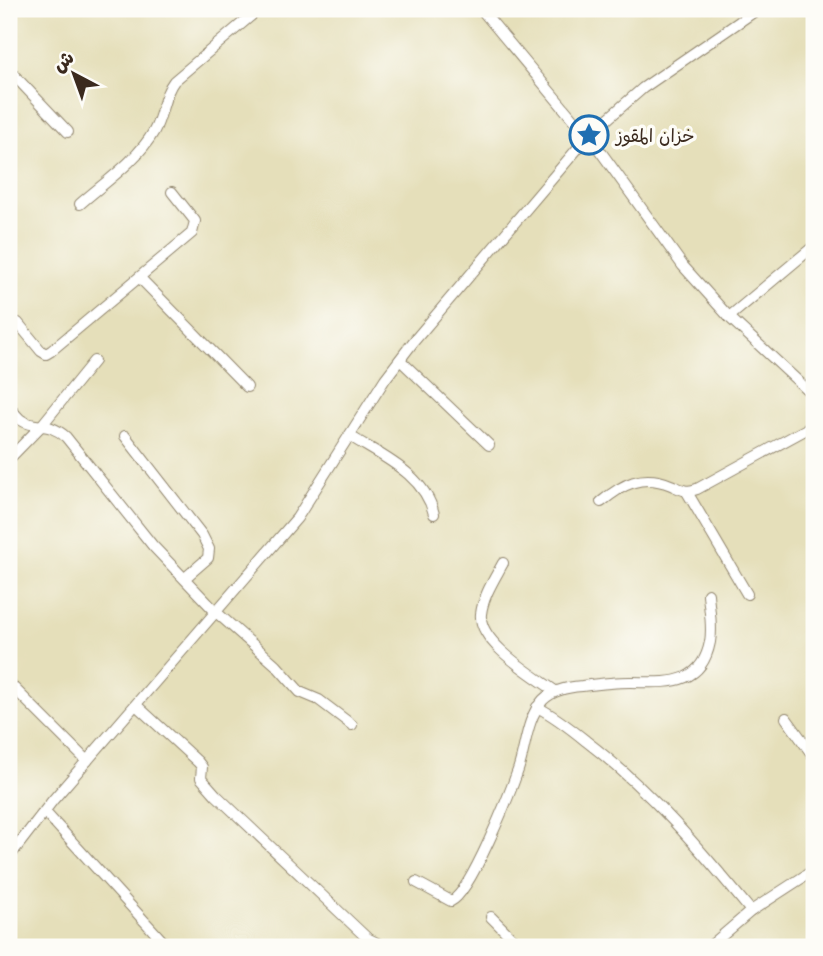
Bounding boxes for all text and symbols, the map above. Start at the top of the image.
north arrow [38,38,108,108]
text: ش [46,44,79,77]
place icon: خزان المقوز [568,114,610,156]
place label: خزان المقوز [614,123,695,147]

